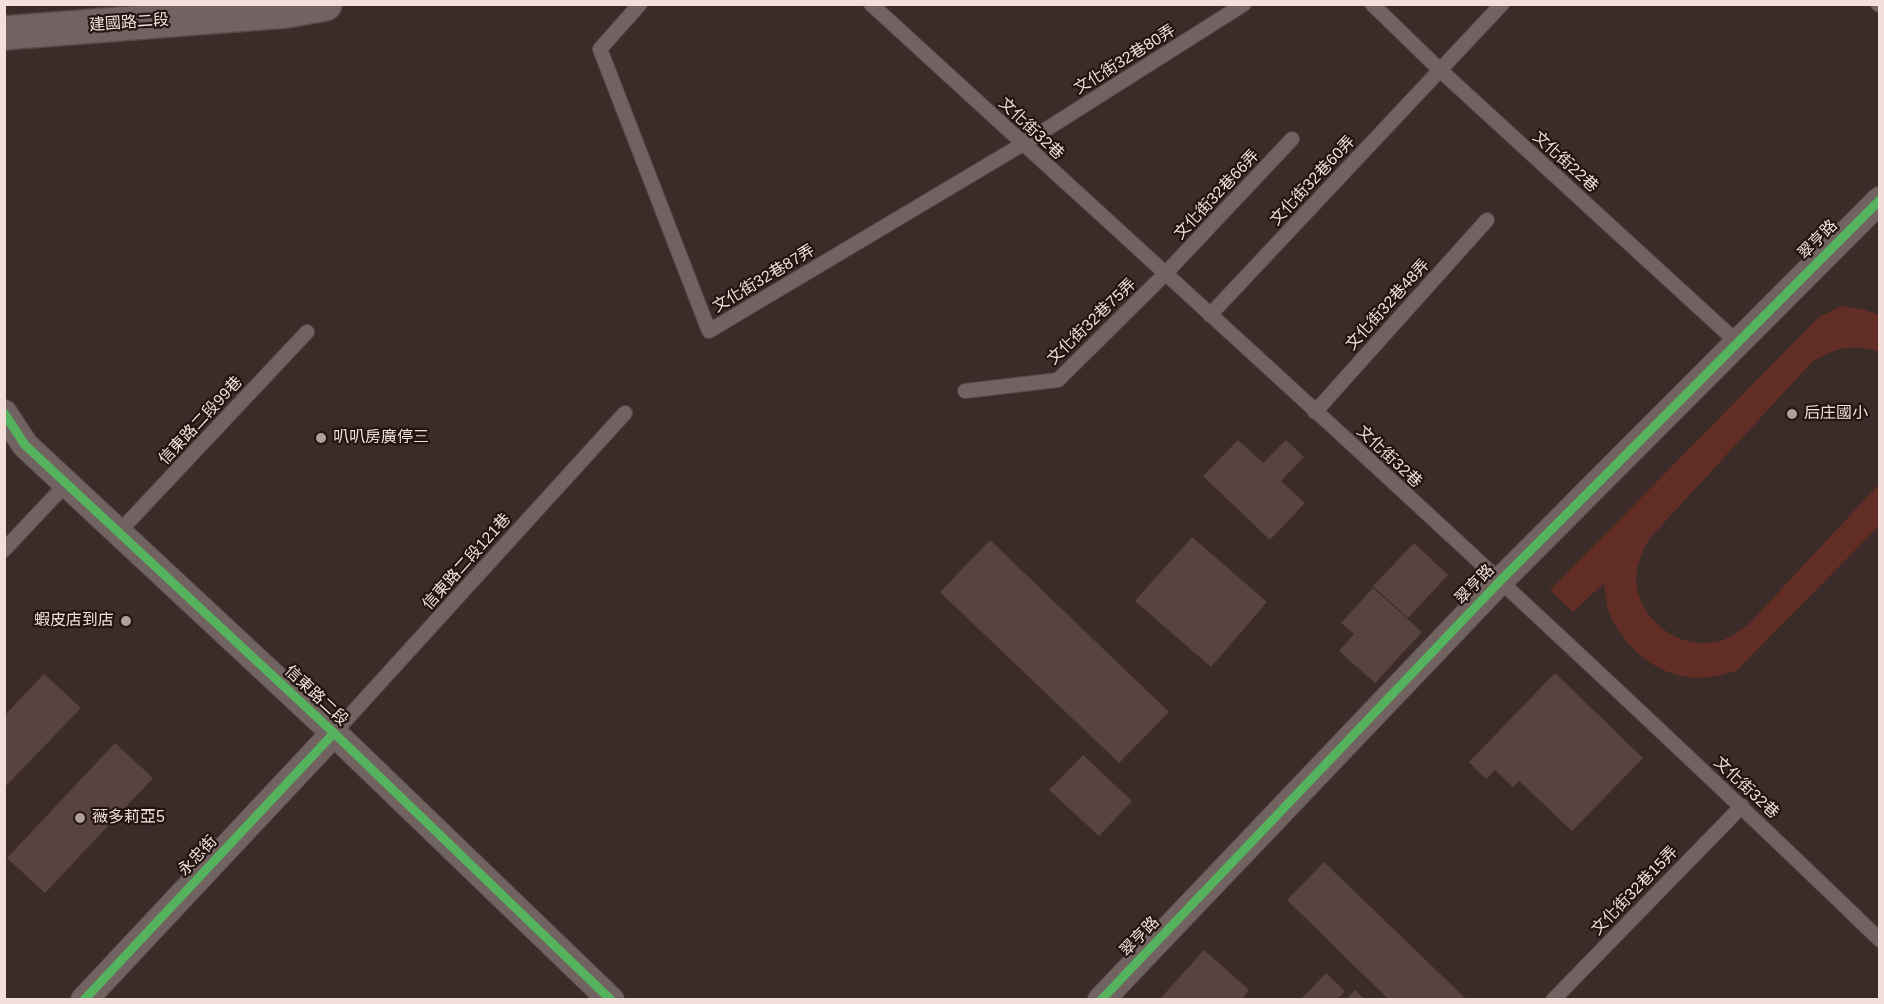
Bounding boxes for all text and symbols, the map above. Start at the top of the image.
street label: 建國路二段 [88,11,170,35]
street label: 文化街32巷80弄 [1071,21,1179,99]
street label: 文化街32巷 [995,94,1067,164]
street label: 文化街22巷 [1528,127,1602,197]
street label: 文化街32巷60弄 [1267,132,1359,230]
street label: 文化街32巷66弄 [1171,146,1263,244]
street label: 翠亨路 [1794,216,1842,264]
street label: 文化街32巷87弄 [710,241,818,317]
street label: 文化街32巷48弄 [1342,256,1434,354]
street label: 文化街32巷75弄 [1044,275,1140,369]
street label: 信東路二段99巷 [155,373,247,469]
place label: 后庄國小 [1804,404,1868,424]
marker: 后庄國小 [1785,407,1799,421]
street label: 文化街32巷 [1353,422,1425,492]
place label: 叭叭房廣停三 [333,428,429,448]
marker: 叭叭房廣停三 [314,431,328,445]
street label: 信東路二段121巷 [419,510,515,614]
street label: 翠亨路 [1451,561,1499,609]
place label: 蝦皮店到店 [34,611,114,631]
marker: 蝦皮店到店 [119,614,133,628]
street label: 信東路二段 [280,662,352,730]
street label: 文化街32巷 [1710,753,1782,823]
place label: 薇多莉亞5 [92,808,165,828]
marker: 薇多莉亞5 [73,811,87,825]
street label: 永忠街 [175,832,221,880]
street label: 文化街32巷15弄 [1588,843,1682,939]
street label: 翠亨路 [1116,913,1164,961]

